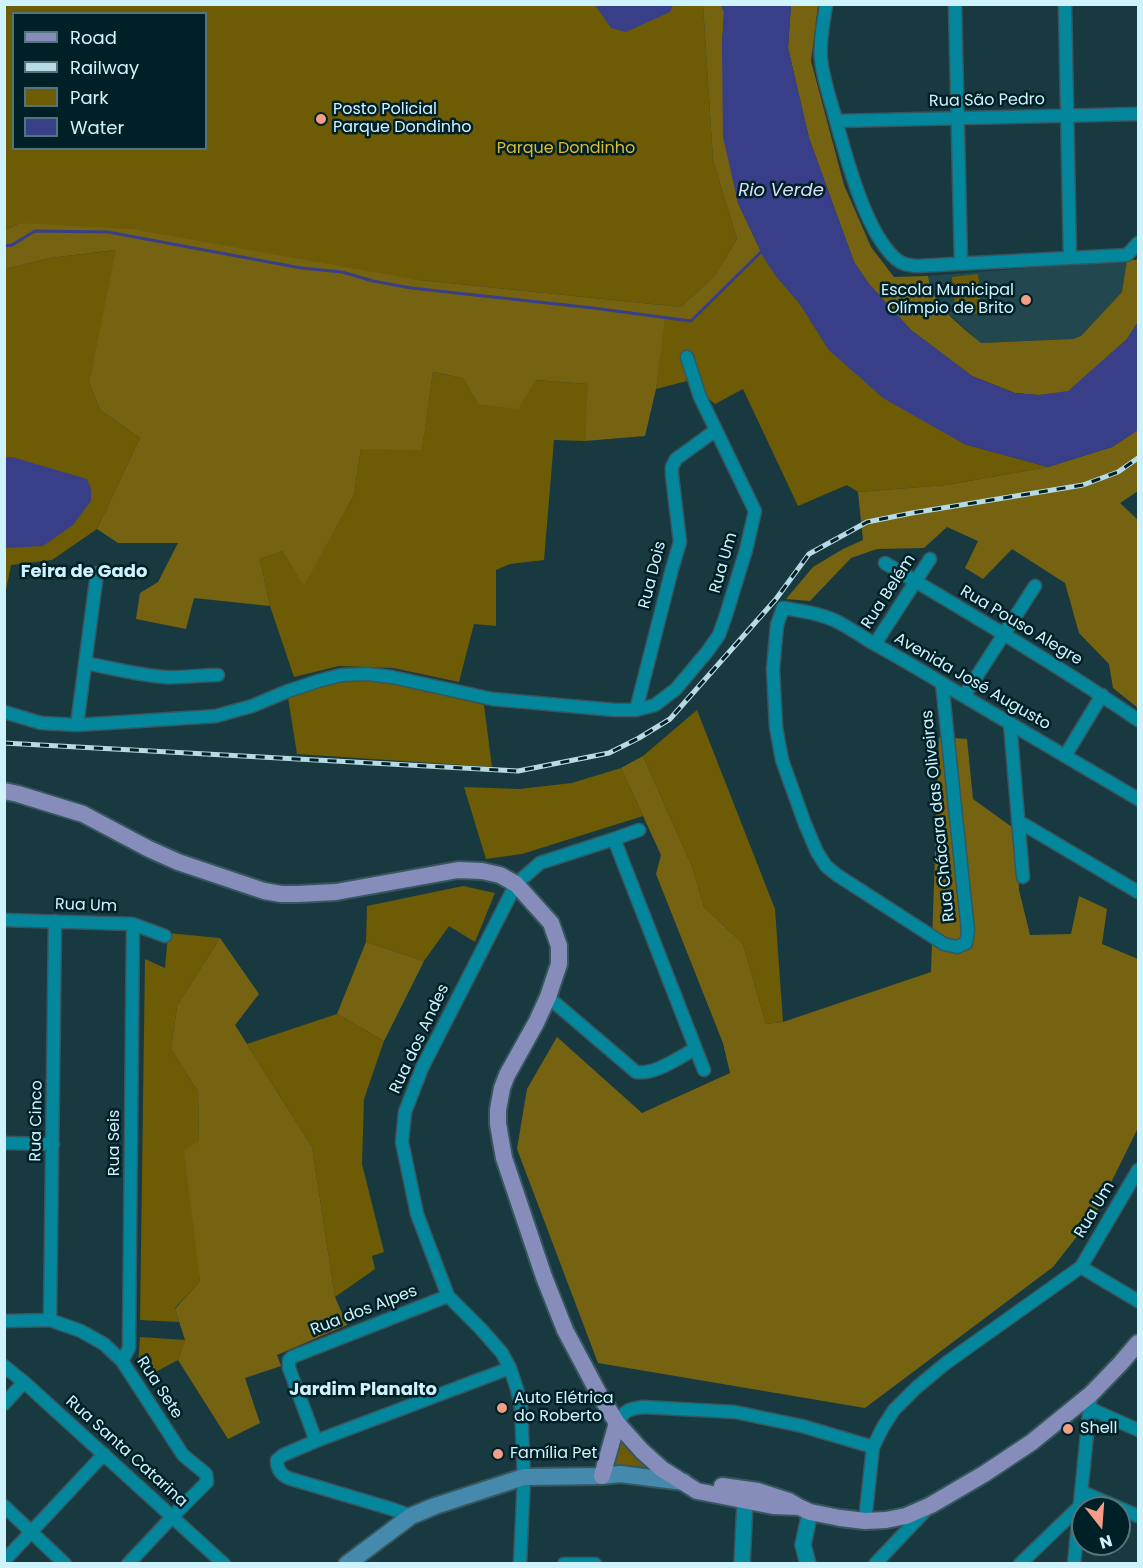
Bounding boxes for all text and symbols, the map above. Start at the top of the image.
legend [12,12,207,150]
text: Road [70,25,117,50]
text: Railway [70,55,139,80]
text: Park [70,85,109,110]
street label: Rua São Pedro [929,90,1045,112]
place label: Posto Policial Parque Dondinho [333,100,472,138]
marker: Posto Policial Parque Dondinho [314,112,328,126]
text: Water [70,115,124,140]
park label: Parque Dondinho [497,139,635,159]
water label: Rio Verde [738,180,824,202]
place label: Escola Municipal Olímpio de Brito [881,281,1014,319]
marker: Escola Municipal Olímpio de Brito [1019,293,1033,307]
street label: Rua Um [706,530,742,596]
street label: Rua Dois [635,539,671,611]
street label: Rua Belém [858,551,920,633]
district label: Feira de Gado [21,561,147,583]
street label: Rua Pouso Alegre [956,582,1086,670]
street label: Avenida José Augusto [890,629,1054,735]
street label: Rua Chácara das Oliveiras [918,709,960,923]
street label: Rua Um [55,895,117,917]
street label: Rua dos Andes [386,981,454,1097]
street label: Rua Cinco [27,1080,47,1162]
street label: Rua Seis [105,1110,125,1176]
street label: Rua Um [1071,1178,1119,1242]
street label: Rua dos Alpes [308,1282,420,1340]
street label: Rua Sete [132,1353,186,1423]
district label: Jardim Planalto [289,1379,437,1401]
place label: Auto Elétrica do Roberto [514,1389,614,1427]
street label: Rua Santa Catarina [61,1392,191,1512]
marker: Auto Elétrica do Roberto [495,1401,509,1415]
place label: Shell [1080,1419,1117,1439]
marker: Shell [1061,1422,1075,1436]
place label: Família Pet [510,1444,597,1464]
marker: Família Pet [491,1447,505,1461]
north arrow [1071,1496,1131,1556]
text: N [1097,1529,1115,1555]

